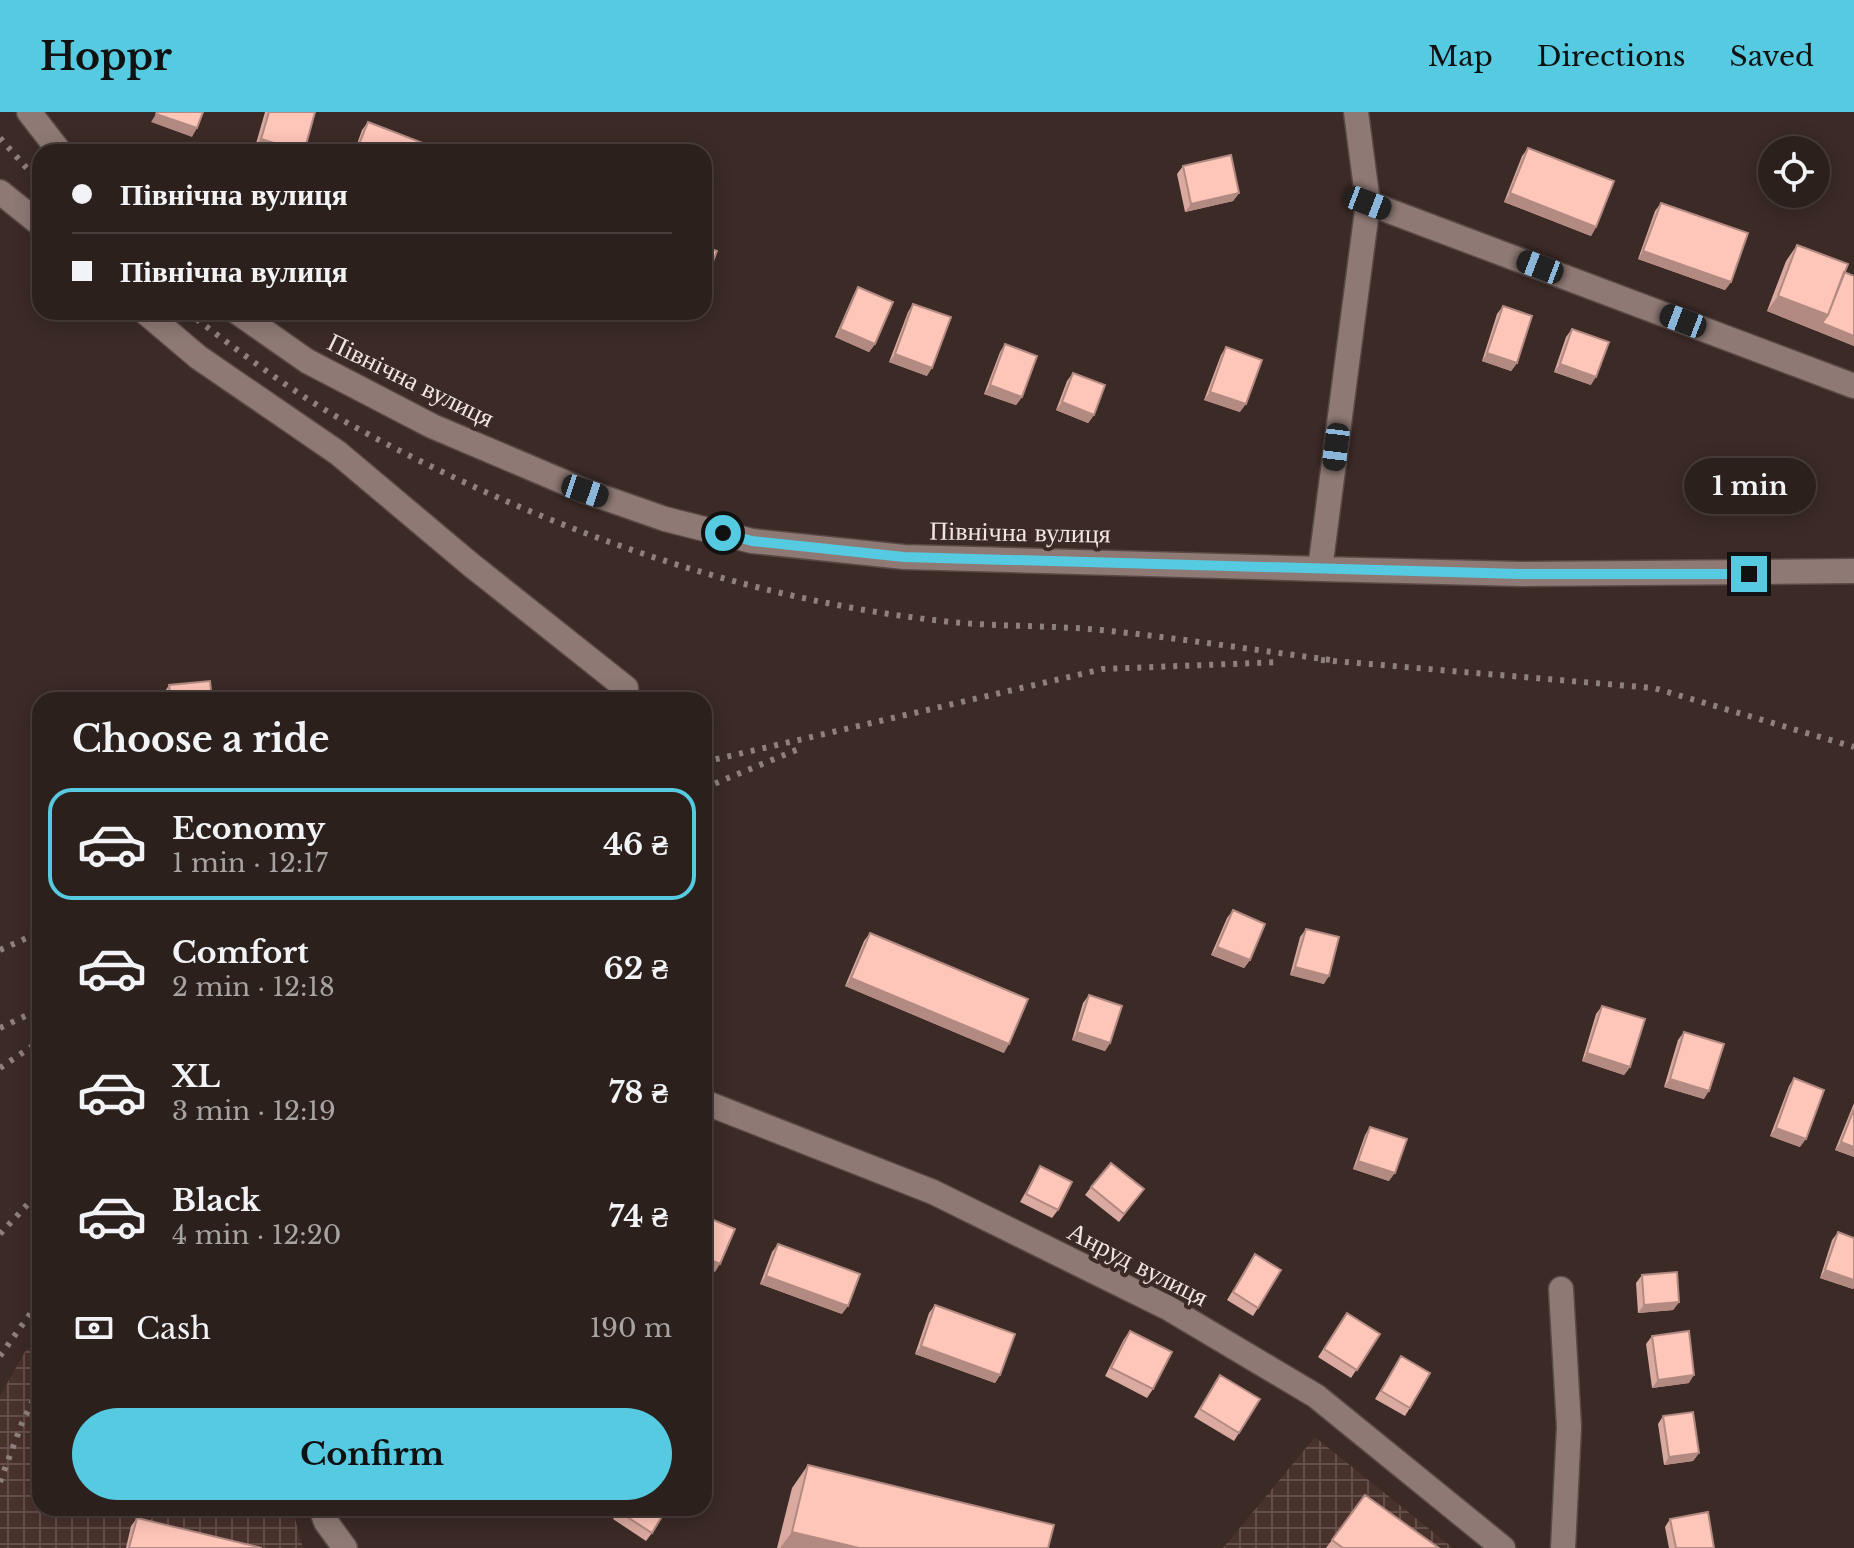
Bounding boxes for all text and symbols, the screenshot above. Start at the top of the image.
text: Hoppr [40,33,172,80]
text: Map [1428,39,1493,74]
text: Directions [1537,39,1686,74]
text: Saved [1730,39,1814,74]
map controls [1758,136,1830,208]
button: locate [1758,136,1830,208]
text: Північна вулиця [120,176,348,213]
car [1341,183,1395,223]
car [1513,247,1567,287]
text: Північна вулиця [120,253,348,290]
car [1656,301,1710,341]
street label: Північна вулиця [322,326,500,434]
car [1321,422,1351,472]
callout: 1 min [1683,458,1815,514]
text: 1 min [1712,470,1788,502]
car [558,472,612,510]
street label: Північна вулиця [929,514,1111,550]
route start [705,515,741,551]
route end [1731,556,1767,592]
text: Choose a ride [72,717,329,762]
icon: car [76,808,148,880]
text: Economy [172,810,325,847]
text: 46 ₴ [603,826,668,863]
text: 1 min · 12:17 [172,847,328,879]
icon: car [76,932,148,1004]
text: Comfort [172,934,309,971]
text: 62 ₴ [604,950,668,987]
text: 2 min · 12:18 [172,971,335,1003]
icon: car [76,1056,148,1128]
text: XL [172,1058,220,1095]
text: 78 ₴ [609,1074,668,1111]
text: 3 min · 12:19 [172,1095,336,1127]
icon: car [76,1180,148,1252]
text: Black [172,1182,260,1219]
text: 74 ₴ [608,1198,668,1235]
street label: Анруд вулиця [1062,1215,1214,1313]
text: 4 min · 12:20 [172,1219,341,1251]
icon: cash [72,1306,116,1350]
text: Cash [136,1310,211,1347]
text: 190 m [590,1312,672,1344]
button: Confirm [72,1408,672,1500]

